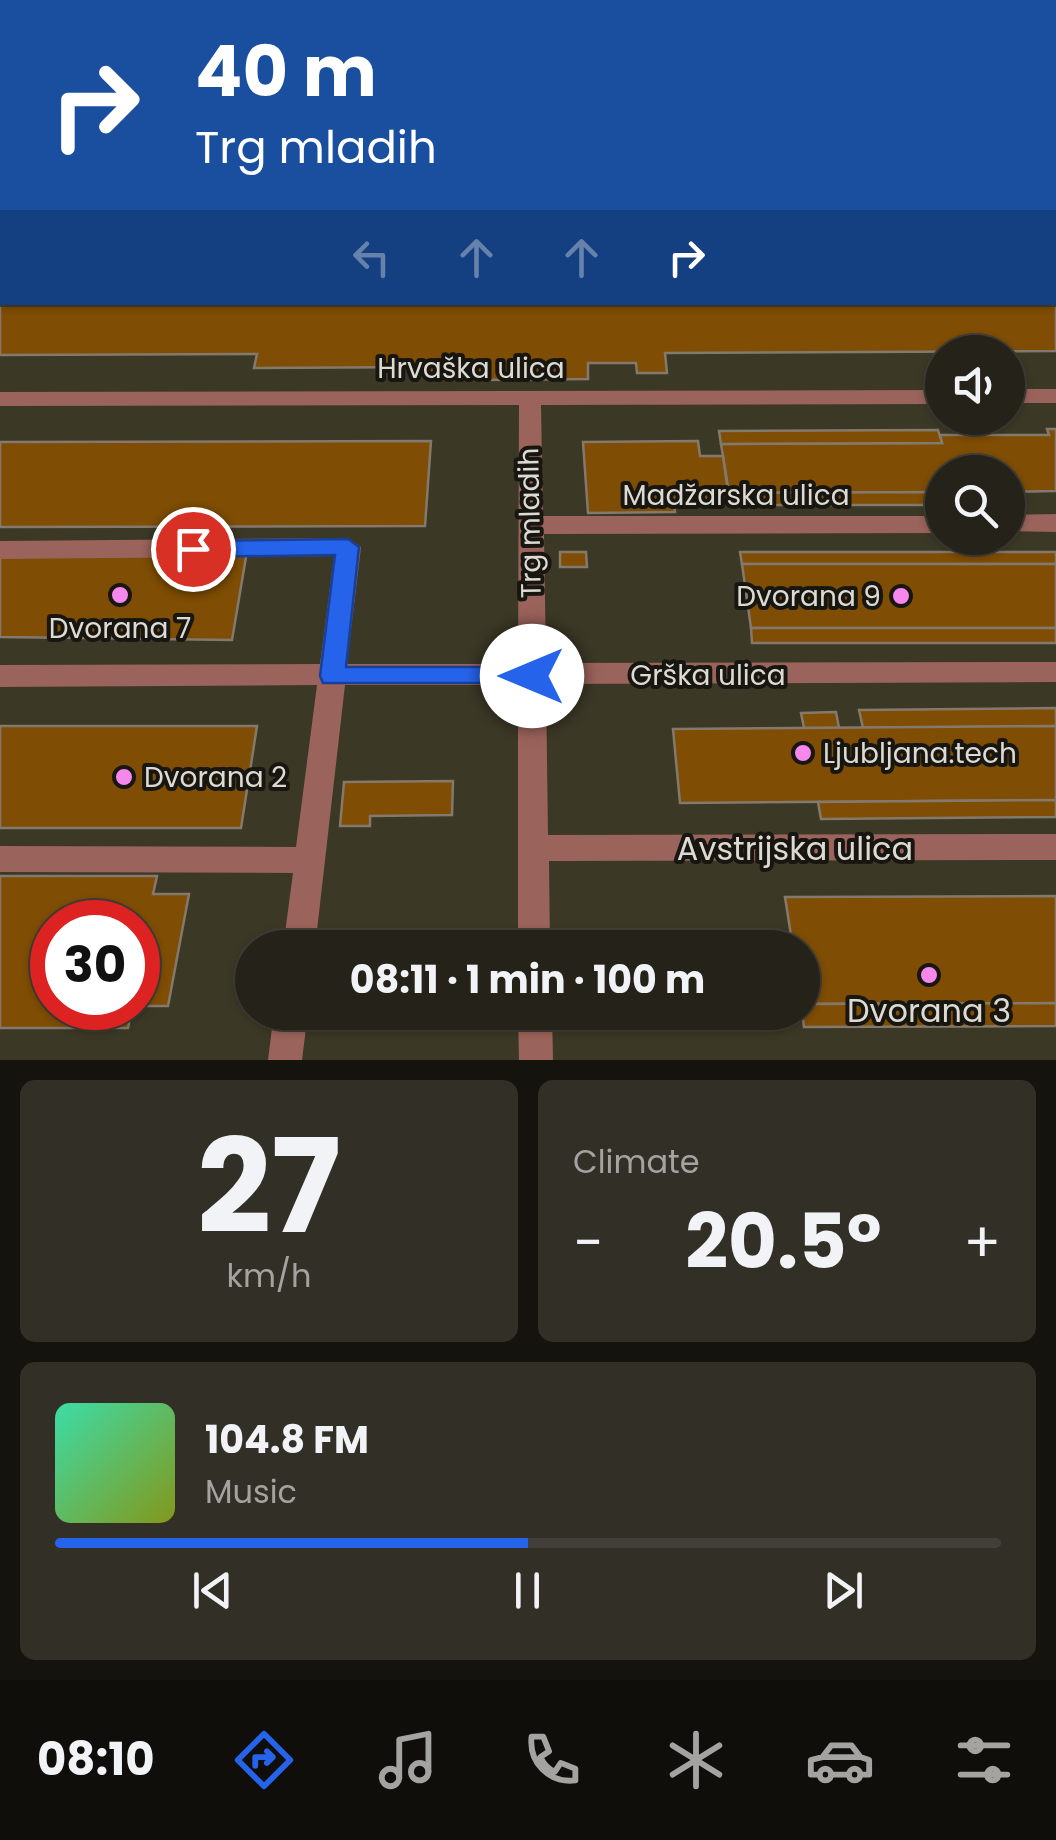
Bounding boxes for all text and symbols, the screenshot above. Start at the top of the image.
text: 40 m [195,22,377,121]
icon: right [30,40,160,170]
text: Trg mladih [195,116,437,179]
icon: left [344,230,399,285]
icon: ahead [449,230,504,285]
icon: ahead [554,230,609,285]
icon: right [659,230,714,285]
map controls [925,335,1025,555]
button: sound [925,335,1025,435]
street label: Hrvaška ulica [377,349,565,388]
street label: Trg mladih [509,447,551,599]
button: search [925,455,1025,555]
street label: Madžarska ulica [622,476,850,515]
pin [151,507,236,592]
icon: arrive [166,522,221,577]
place label: Dvorana 9 [736,577,881,616]
marker: Dvorana 7 [109,584,131,606]
marker: Dvorana 9 [890,585,912,607]
place label: Dvorana 7 [49,609,191,648]
position arrow [480,624,584,728]
street label: Grška ulica [630,656,786,695]
place label: Ljubljana.tech [823,734,1017,773]
marker: Ljubljana.tech [792,742,814,764]
place label: Dvorana 2 [144,758,287,797]
marker: Dvorana 2 [113,766,135,788]
street label: Avstrijska ulica [677,826,913,871]
speed limit sign: 30 [30,900,160,1030]
text: 08:11 · 1 min · 100 m [350,953,705,1006]
marker: Dvorana 3 [918,964,940,986]
place label: Dvorana 3 [847,988,1011,1033]
text: 27 [197,1095,341,1278]
text: Climate [573,1139,700,1184]
text: 20.5° [685,1189,882,1294]
text: − [573,1204,603,1281]
text: + [963,1204,1001,1281]
text: km/h [226,1253,312,1298]
text: 104.8 FM [205,1413,369,1466]
text: Music [205,1469,297,1514]
icon: previous [185,1563,240,1618]
icon: pause [500,1563,555,1618]
icon: next [816,1563,871,1618]
icon: directions [229,1725,299,1795]
icon: music [373,1725,443,1795]
icon: phone [517,1725,587,1795]
icon: climate [661,1725,731,1795]
icon: car [805,1725,875,1795]
icon: filters [949,1725,1019,1795]
text: 08:10 [37,1728,155,1791]

